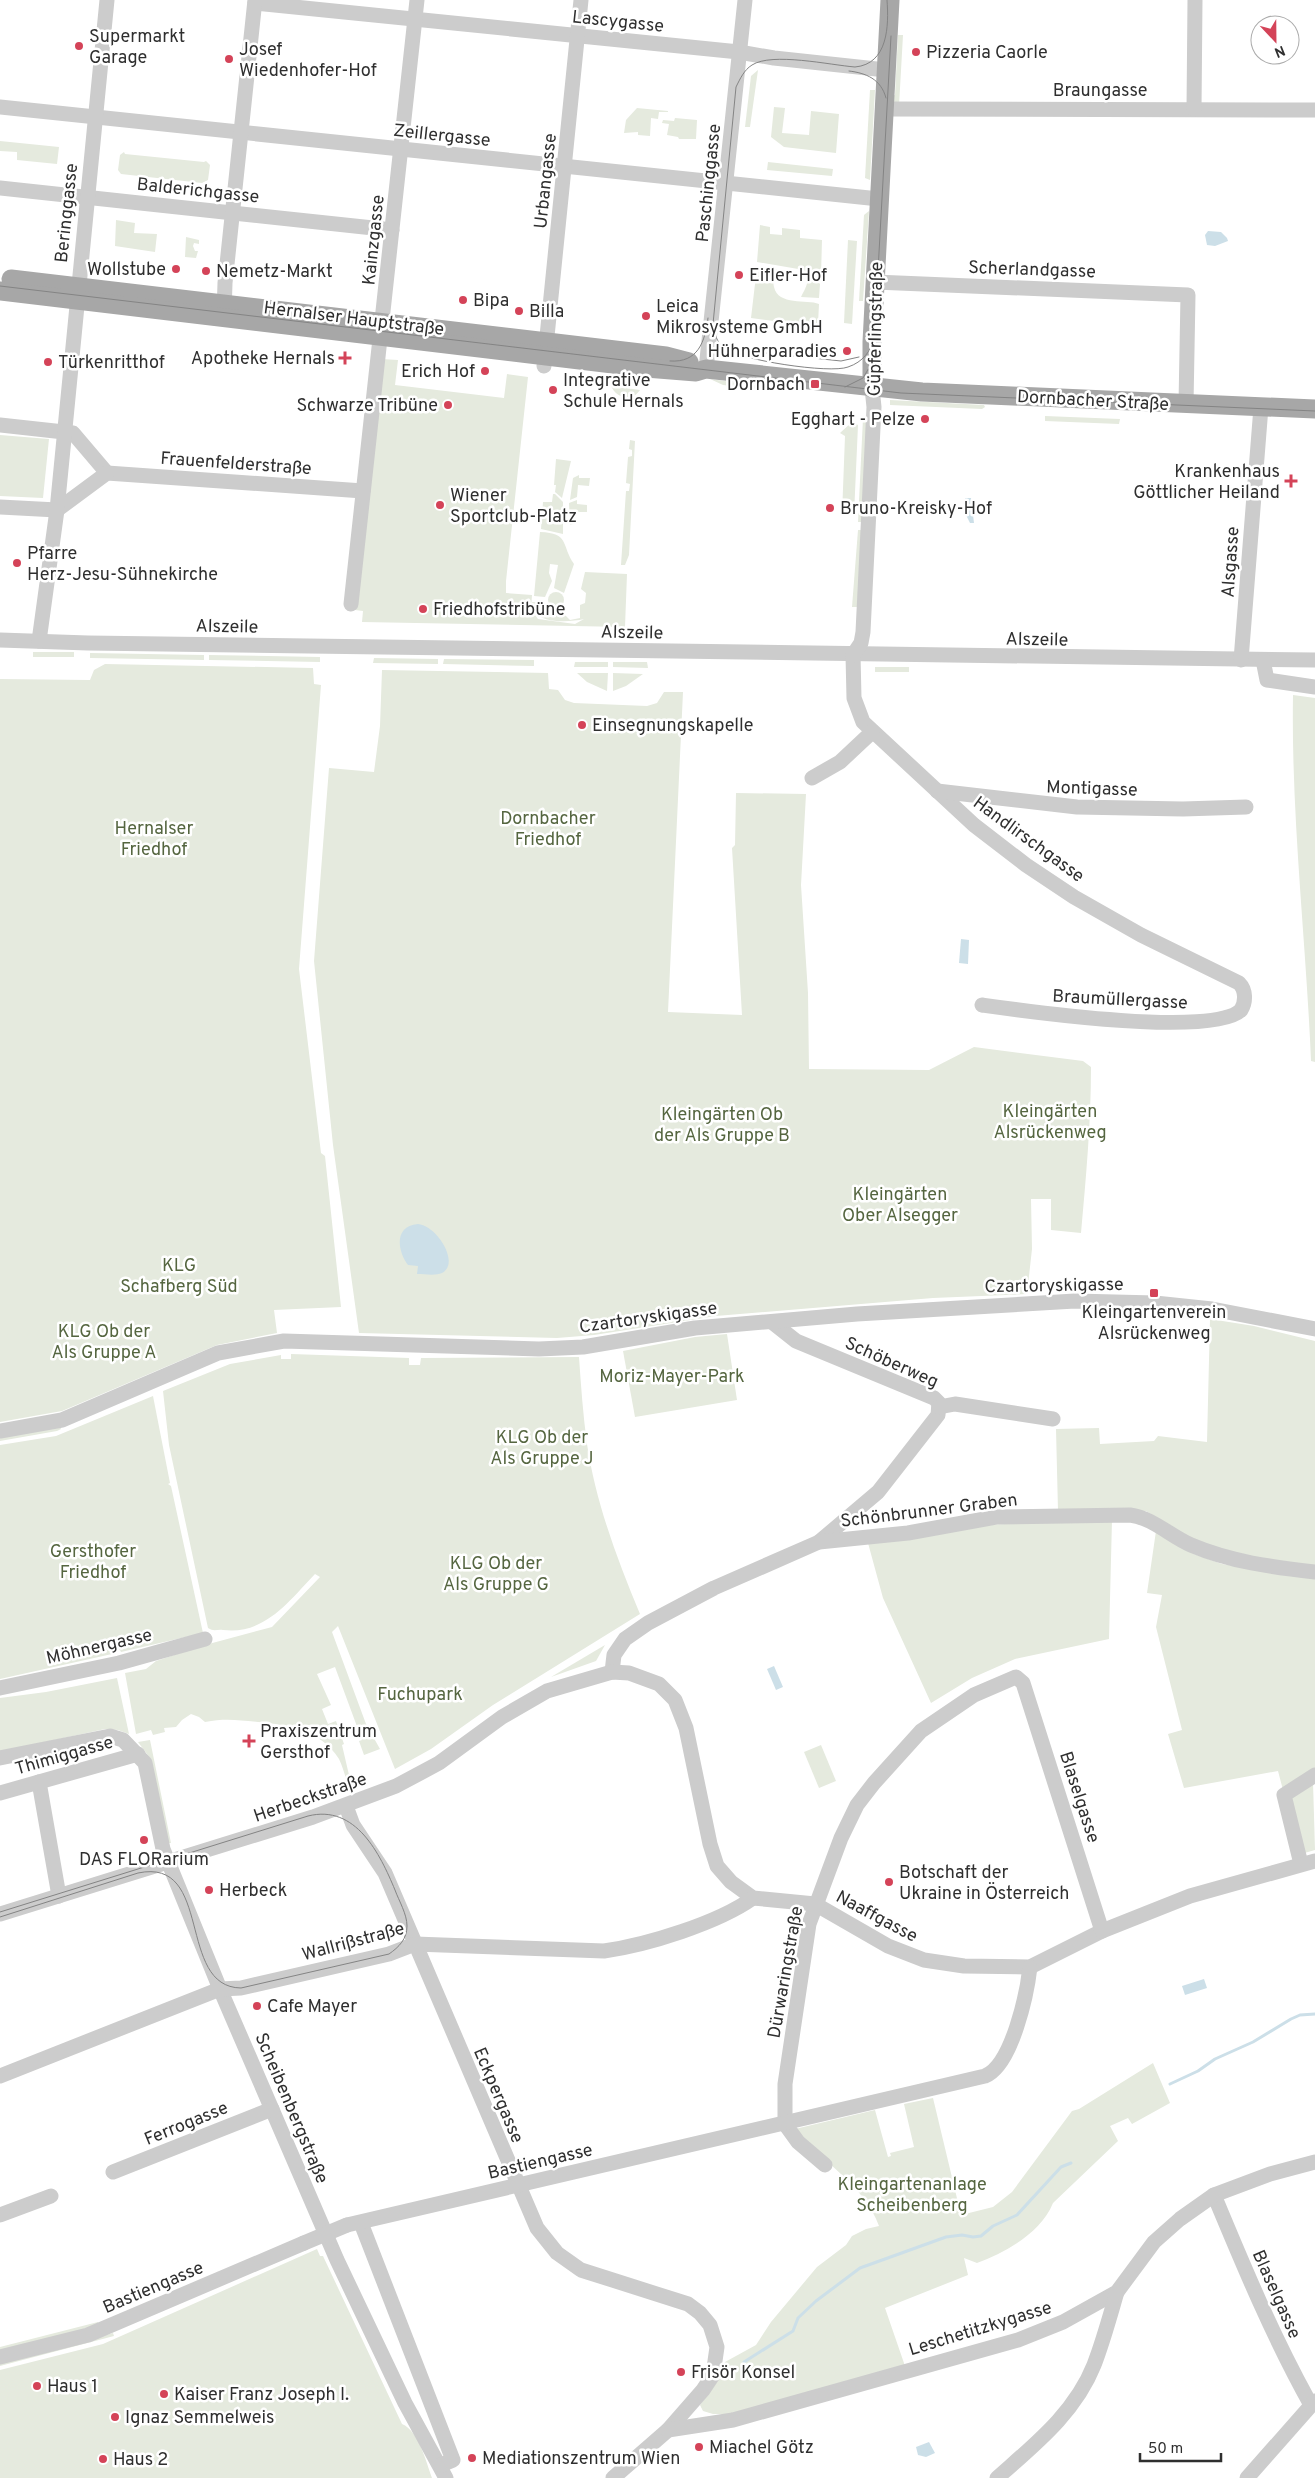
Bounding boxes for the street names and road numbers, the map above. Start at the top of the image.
street label: Lascygasse [571,6,665,39]
street label: Braungasse [1053,80,1147,103]
street label: Zeillergasse [392,120,492,153]
street label: Paschinggasse [692,123,727,244]
street label: Urbangasse [530,132,563,230]
street label: Beringgasse [51,162,84,264]
street label: Balderichgasse [135,174,260,209]
street label: Kainzgasse [358,194,391,287]
street label: Scherlandgasse [968,257,1096,284]
street label: Güpferlingstraße [864,261,889,397]
street label: Hernalser Hauptstraße [262,297,445,342]
street label: Dornbacher Straße [1016,386,1169,417]
street label: Frauenfelderstraße [159,448,312,481]
street label: Alsgasse [1218,526,1245,598]
street label: Alszeile [195,615,259,640]
street label: Alszeile [600,621,664,646]
street label: Alszeile [1005,628,1069,653]
street label: Montigasse [1046,776,1138,803]
street label: Handlirschgasse [968,792,1088,888]
street label: Braumüllergasse [1052,985,1188,1016]
street label: Czartoryskigasse [984,1274,1124,1299]
street label: Czartoryskigasse [578,1297,719,1340]
street label: Schöberweg [841,1332,942,1394]
street label: Schönbrunner Graben [839,1489,1019,1534]
street label: Möhnergasse [44,1624,154,1671]
street label: Thimiggasse [13,1731,116,1781]
street label: Blaselgasse [1053,1749,1104,1846]
street label: Herbeckstraße [251,1768,370,1829]
street label: Naaffgasse [831,1886,921,1948]
street label: Dürwaringstraße [764,1904,809,2040]
street label: Wallrißstraße [300,1918,407,1967]
street label: Scheibenbergstraße [248,2030,333,2187]
street label: Eckpergasse [467,2044,528,2147]
street label: Ferrogasse [141,2097,232,2152]
street label: Bastiengasse [486,2139,595,2186]
street label: Blaselgasse [1246,2247,1305,2343]
street label: Bastiengasse [100,2257,207,2320]
street label: Leschetitzkygasse [906,2297,1055,2362]

